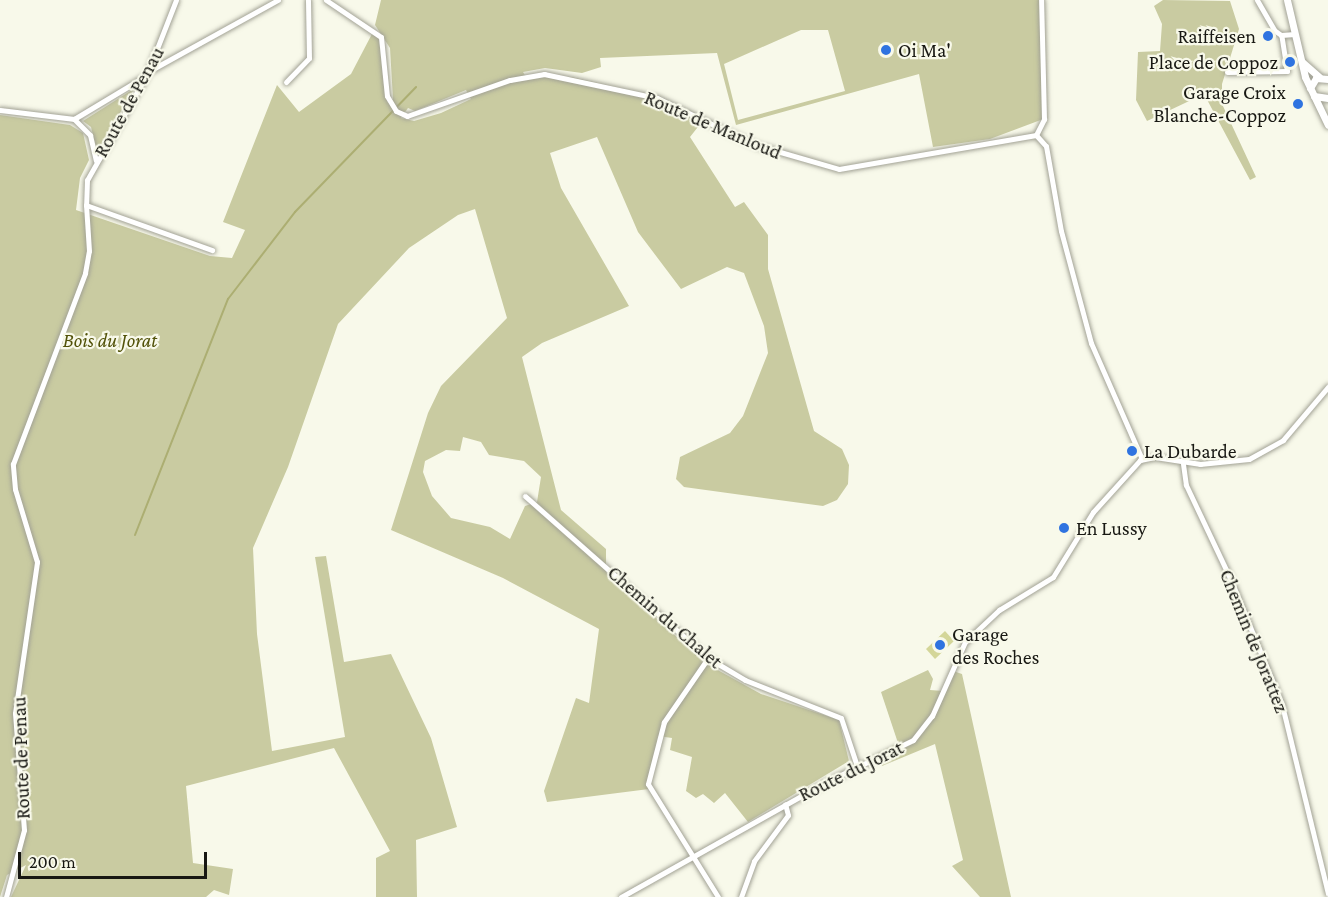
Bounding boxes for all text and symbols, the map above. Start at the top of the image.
place label: Raiffeisen [1177,24,1256,48]
marker: Raiffeisen [1261,29,1275,43]
place label: Oi Ma' [898,38,951,62]
street label: Route de Penau [89,43,169,161]
marker: Oi Ma' [879,43,893,57]
place label: Place de Coppoz [1149,50,1278,74]
marker: Place de Coppoz [1283,55,1297,69]
place label: Garage Croix Blanche-Coppoz [1154,80,1286,127]
street label: Route de Manloud [641,85,785,165]
marker: Garage Croix Blanche-Coppoz [1291,97,1305,111]
park label: Bois du Jorat [63,328,157,352]
place label: La Dubarde [1144,439,1236,463]
marker: La Dubarde [1125,444,1139,458]
place label: En Lussy [1076,516,1147,540]
marker: En Lussy [1057,521,1071,535]
street label: Chemin du Chalet [603,561,727,673]
street label: Chemin de Jorattez [1214,566,1294,716]
place label: Garage des Roches [952,622,1039,669]
marker: Garage des Roches [933,638,947,652]
street label: Route de Penau [7,696,35,820]
street label: Route du Jorat [795,735,907,807]
scale bar [21,840,210,878]
text: 200 m [29,852,76,872]

